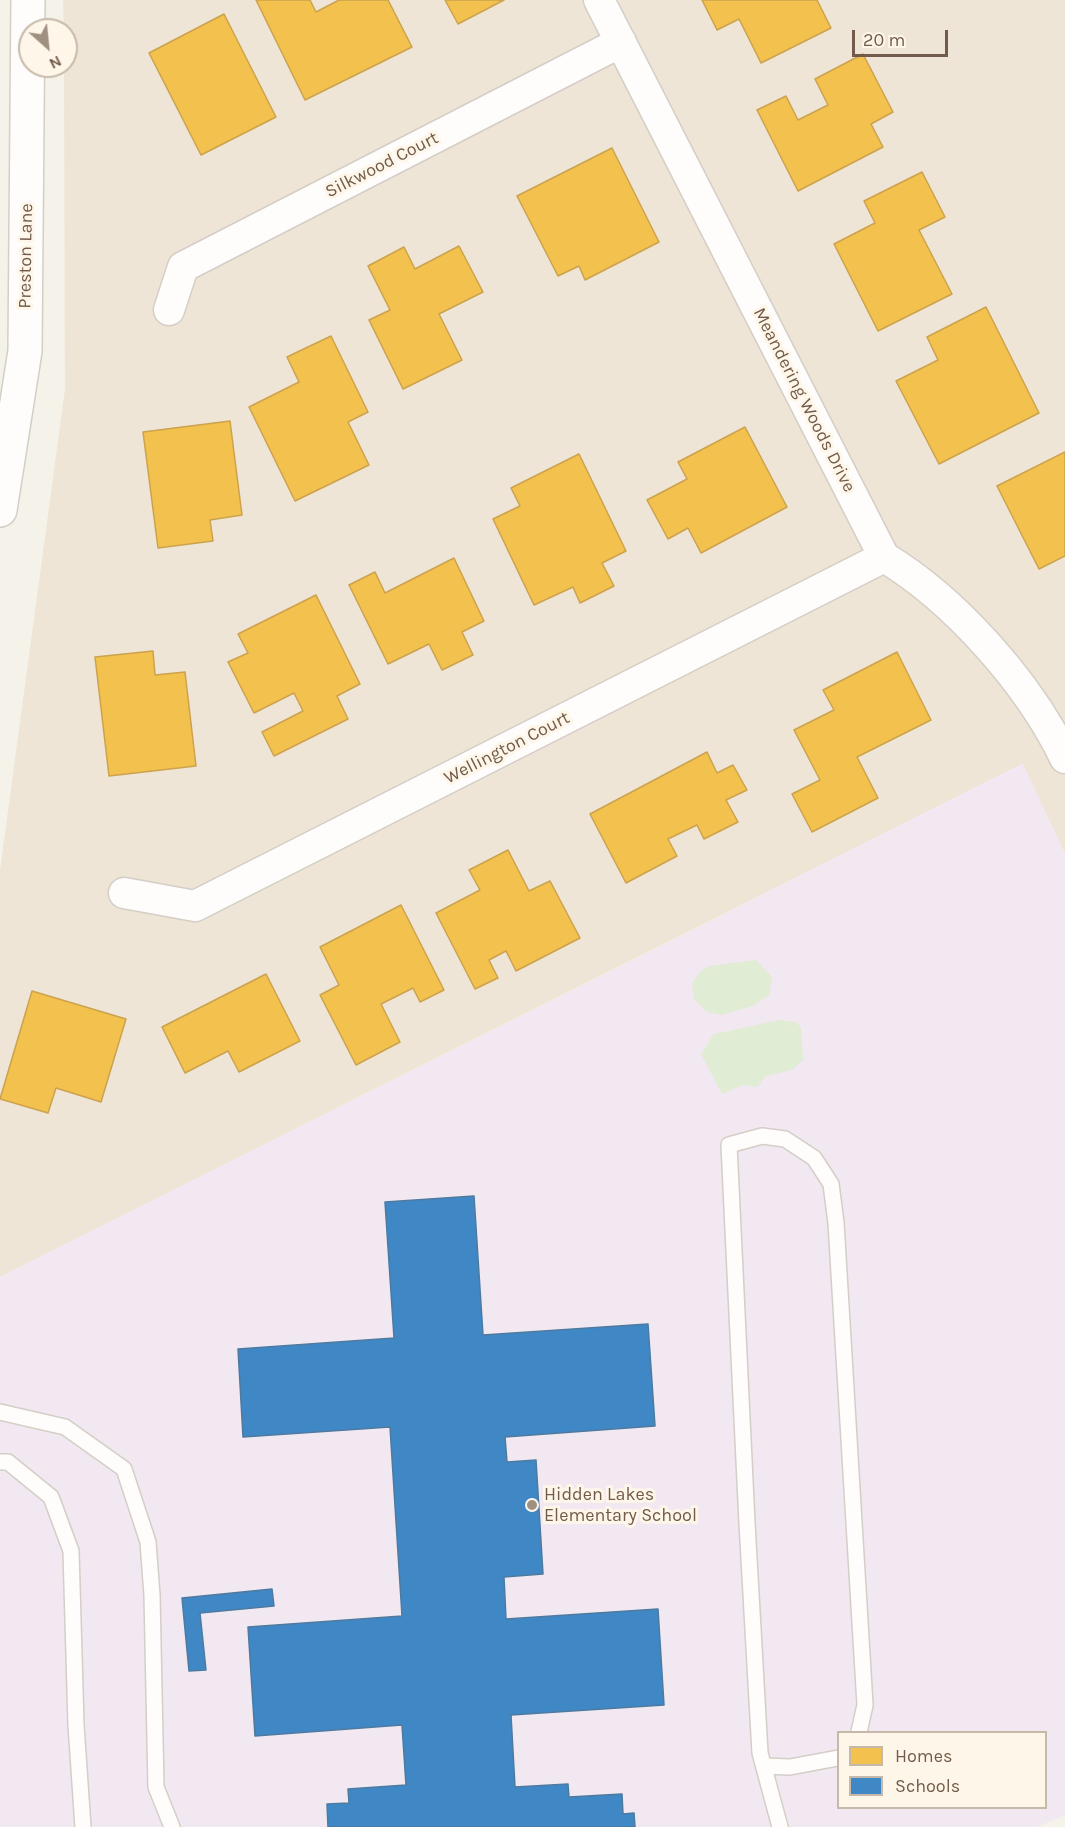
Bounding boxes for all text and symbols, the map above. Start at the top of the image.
north arrow [18,18,78,78]
scale bar [855,18,951,56]
text: 20 m [863,29,905,51]
text: N [46,52,65,74]
street label: Silkwood Court [322,127,442,203]
street label: Preston Lane [14,203,38,309]
street label: Meandering Woods Drive [748,304,860,496]
street label: Wellington Court [441,707,573,789]
place label: Hidden Lakes Elementary School [544,1484,697,1526]
marker: Hidden Lakes Elementary School [525,1498,539,1512]
legend [837,1731,1047,1809]
text: Homes [895,1745,952,1767]
text: Schools [895,1775,960,1797]

